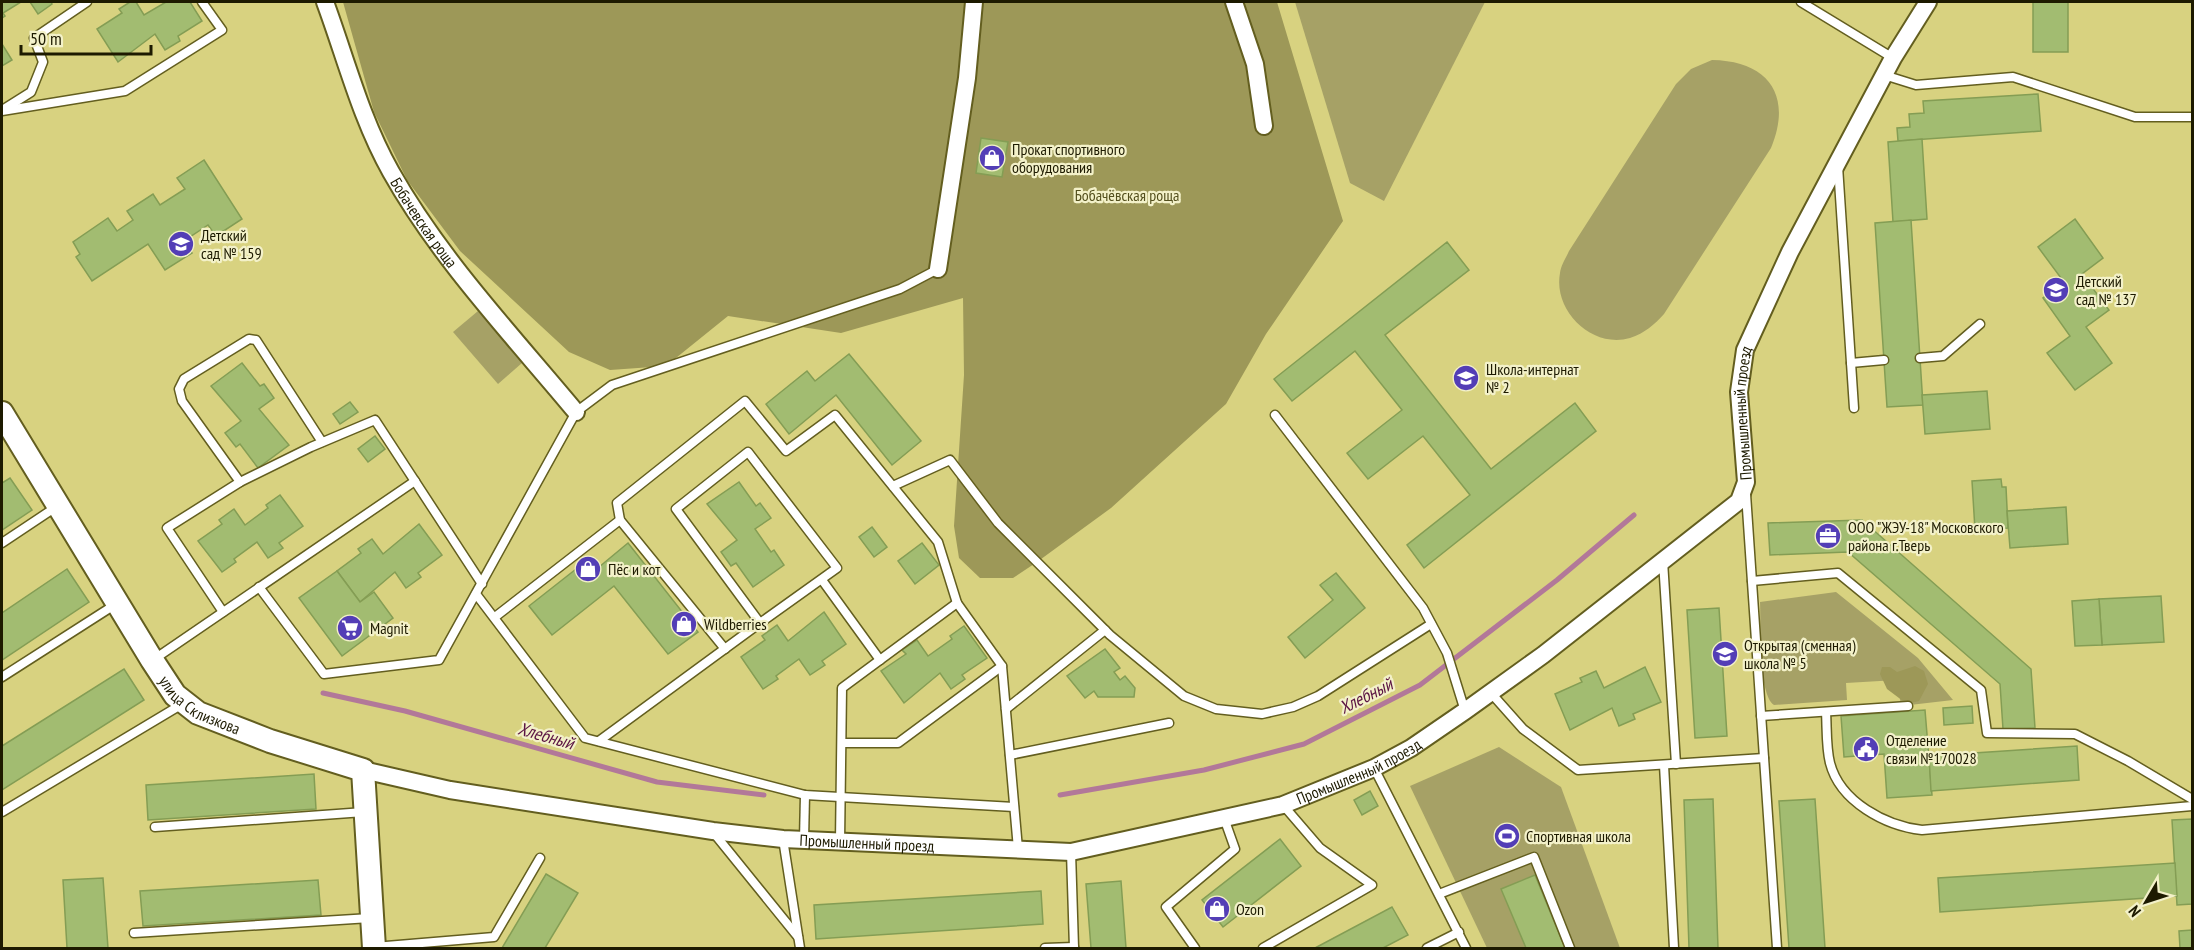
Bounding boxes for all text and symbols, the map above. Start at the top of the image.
scale bar [21,18,152,56]
text: 50 m [30,27,62,50]
place label: Прокат спортивного оборудования [1012,139,1125,177]
shop icon: Прокат спортивного оборудования [977,143,1007,173]
street label: Бобачевская роща [386,174,462,272]
park label: Бобачёвская роща [1075,185,1179,205]
place label: Детский сад № 159 [201,225,262,263]
school or university icon: Детский сад № 159 [166,229,196,259]
place label: Детский сад № 137 [2076,271,2137,309]
school or university icon: Детский сад № 137 [2041,275,2071,305]
street label: Промышленный проезд [1729,342,1756,481]
place label: Школа-интернат № 2 [1486,359,1580,397]
school or university icon: Школа-интернат № 2 [1451,363,1481,393]
place label: ООО "ЖЭУ-18" Московского района г.Тверь [1848,517,2004,555]
office icon: ООО "ЖЭУ-18" Московского района г.Тверь [1813,521,1843,551]
shop icon: Пёс и кот [573,554,603,584]
place label: Пёс и кот [608,559,661,579]
shop icon: Wildberries [669,609,699,639]
supermarket icon: Magnit [335,613,365,643]
place label: Wildberries [704,614,767,634]
place label: Magnit [370,618,409,638]
place label: Открытая (сменная) школа № 5 [1744,635,1856,673]
school or university icon: Открытая (сменная) школа № 5 [1710,639,1740,669]
water label: Хлебный [1335,671,1398,719]
street label: улица Склизкова [155,672,243,738]
water label: Хлебный [516,717,579,755]
place label: Отделение связи №170028 [1886,730,1977,768]
street label: Промышленный проезд [1293,734,1425,809]
public building icon: Отделение связи №170028 [1851,734,1881,764]
sports icon: Спортивная школа [1492,821,1522,851]
place label: Спортивная школа [1526,826,1631,846]
street label: Промышленный проезд [799,830,935,856]
north arrow [2116,872,2176,932]
shop icon: Ozon [1202,894,1232,924]
place label: Ozon [1236,899,1264,919]
text: N [2124,902,2145,921]

